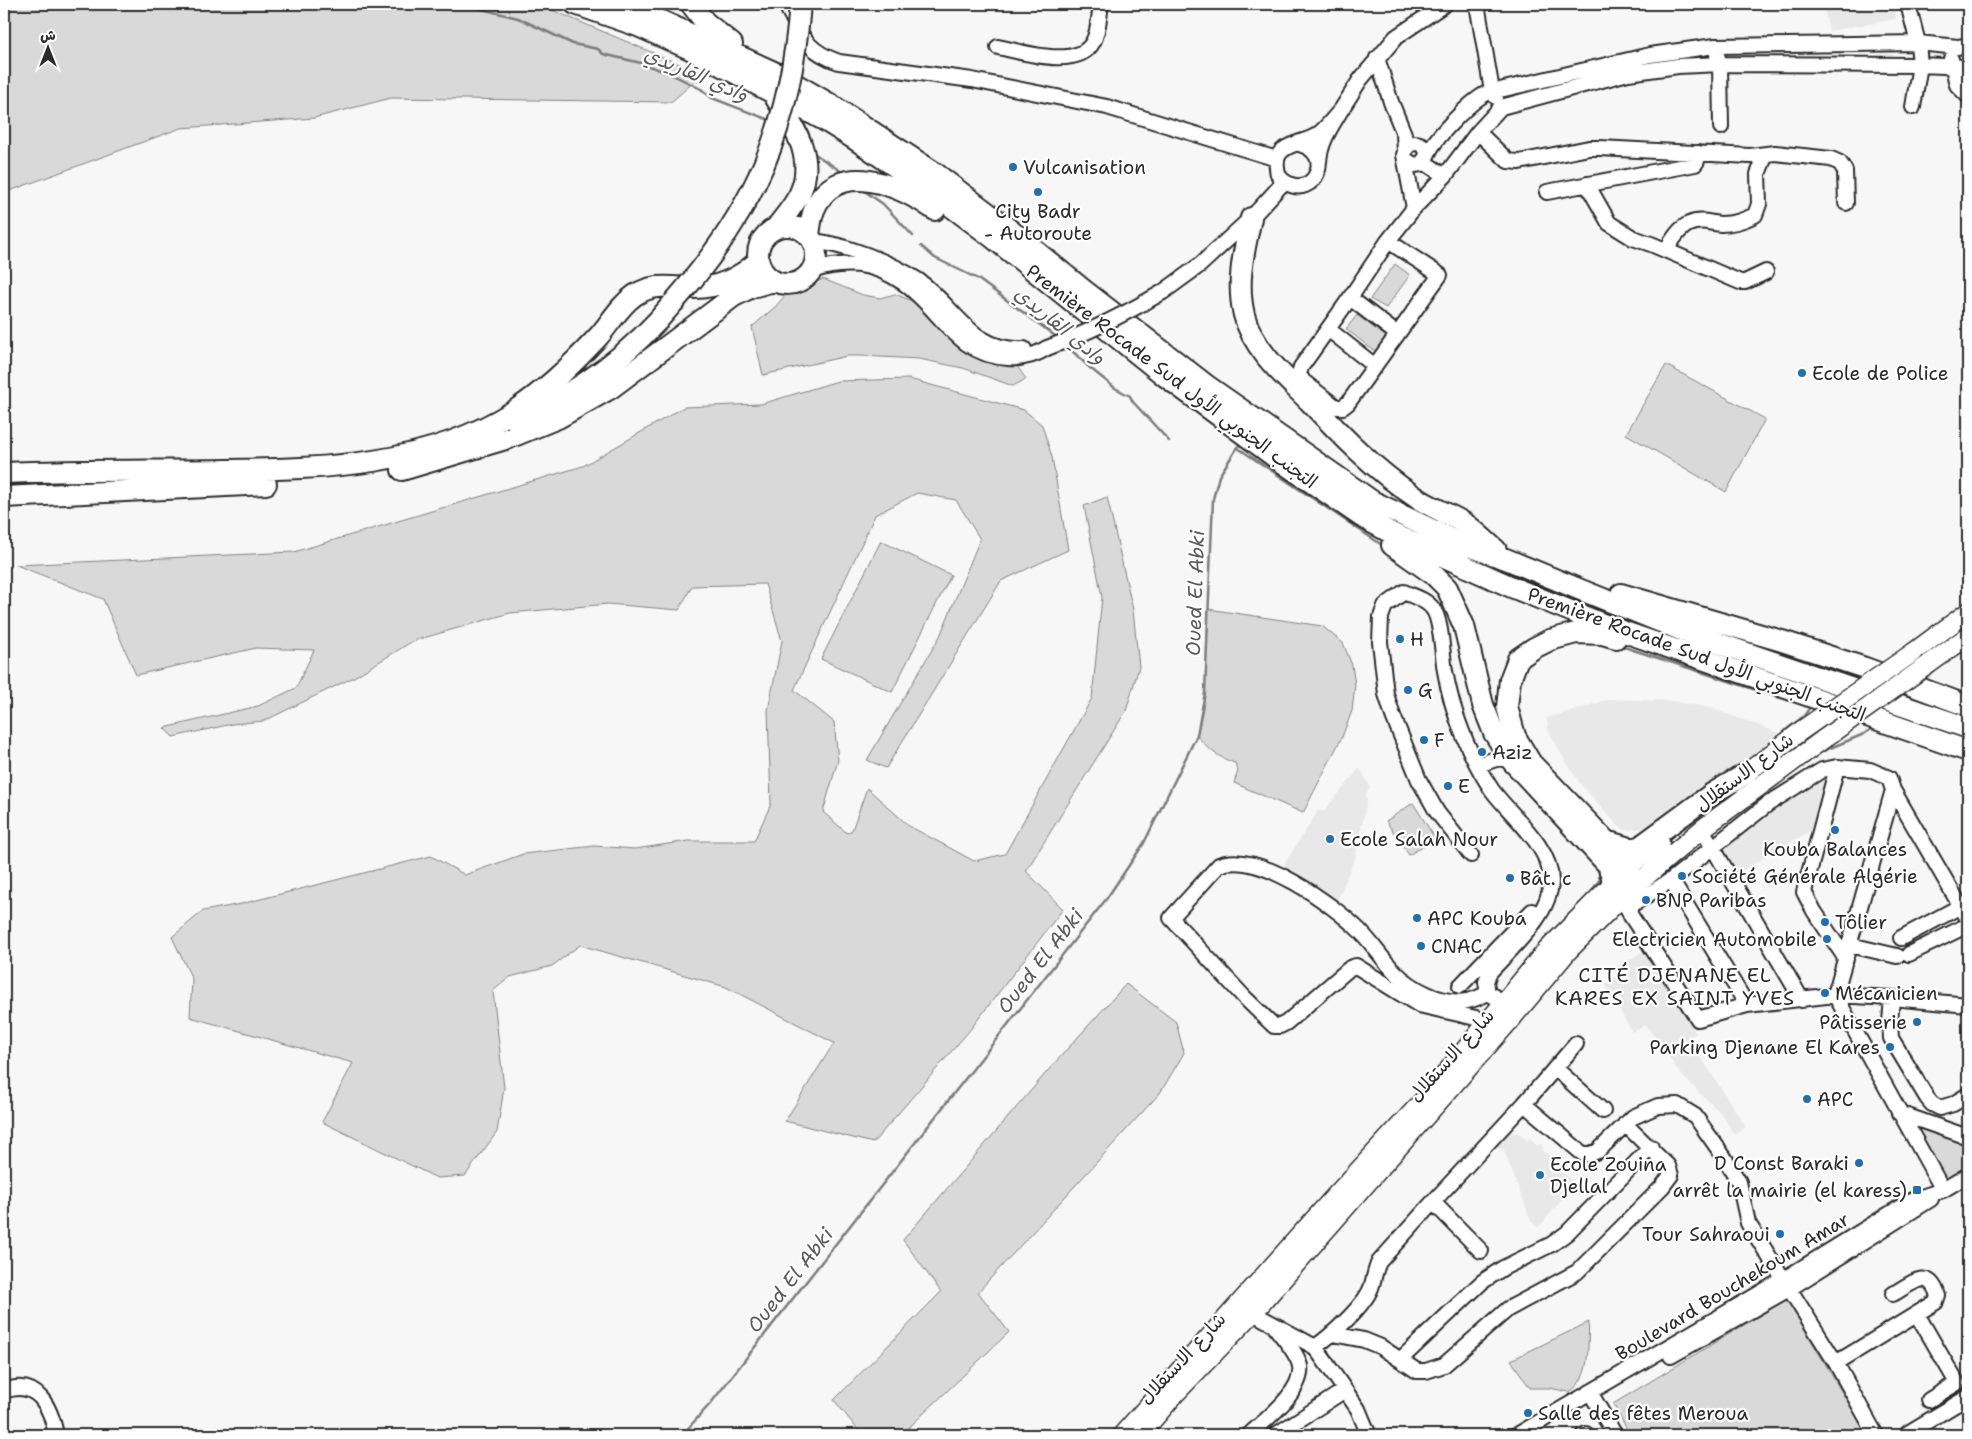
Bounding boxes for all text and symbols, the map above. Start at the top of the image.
north arrow [22,22,72,72]
text: ش [40,26,56,44]
water label: وادي القاريدي [639,40,753,110]
place label: Vulcanisation [1023,155,1146,180]
marker: Vulcanisation [1007,161,1019,173]
marker: City Badr - Autoroute [1032,186,1044,198]
place label: City Badr - Autoroute [984,199,1092,246]
street label: Première Rocade Sud التجنب الجنوبي الأول [1019,259,1322,497]
water label: وادي القاريدي [1008,280,1112,372]
place label: Ecole de Police [1812,361,1949,386]
marker: Ecole de Police [1796,367,1808,379]
water label: Oued El Abki [1180,529,1210,656]
street label: Première Rocade Sud التجنب الجنوبي الأول [1523,581,1870,731]
place label: H [1410,627,1424,652]
marker: H [1394,633,1406,645]
place label: G [1418,678,1432,703]
marker: G [1402,684,1414,696]
street label: شارع الاستقلال [1690,727,1799,818]
place label: F [1434,728,1445,753]
marker: F [1418,734,1430,746]
place label: Aziz [1492,740,1532,765]
marker: Aziz [1476,746,1488,758]
place label: E [1458,774,1470,799]
marker: E [1442,780,1454,792]
marker: Kouba Balances [1829,824,1841,836]
place label: Ecole Salah Nour [1340,827,1498,852]
marker: Ecole Salah Nour [1324,833,1336,845]
place label: Kouba Balances [1763,837,1907,862]
place label: Société Générale Algérie [1692,864,1918,889]
place label: Bât. c [1520,866,1572,891]
marker: Société Générale Algérie [1676,870,1688,882]
marker: Bât. c [1504,872,1516,884]
place label: BNP Paribas [1656,888,1767,913]
marker: BNP Paribas [1640,894,1652,906]
water label: Oued El Abki [991,903,1089,1019]
place label: APC Kouba [1427,906,1527,931]
place label: Tôlier [1835,910,1887,935]
marker: APC Kouba [1411,912,1423,924]
marker: Tôlier [1819,916,1831,928]
place label: Electricien Automobile [1612,927,1817,952]
marker: Electricien Automobile [1821,933,1833,945]
place label: CNAC [1431,934,1482,959]
marker: CNAC [1415,940,1427,952]
district label: CITÉ DJENANE EL KARES EX SAINT YVES [1555,962,1795,1011]
place label: Mécanicien [1835,981,1938,1006]
marker: Mécanicien [1819,987,1831,999]
street label: شارع الاستقلال [1403,1004,1501,1108]
place label: Pâtisserie [1819,1010,1907,1035]
marker: Pâtisserie [1911,1016,1923,1028]
place label: Parking Djenane El Kares [1649,1035,1880,1060]
marker: Parking Djenane El Kares [1884,1041,1896,1053]
place label: APC [1817,1087,1853,1112]
marker: APC [1801,1093,1813,1105]
place label: D Const Baraki [1714,1151,1849,1176]
place label: Ecole Zouina Djellal [1550,1152,1667,1199]
marker: D Const Baraki [1853,1157,1865,1169]
marker: Ecole Zouina Djellal [1534,1169,1546,1181]
place label: arrêt la mairie (el karess) [1673,1178,1907,1203]
marker: arrêt la mairie (el karess) [1911,1184,1923,1196]
street label: Boulevard Bouchekoum Amar [1611,1207,1854,1366]
water label: Oued El Abki [741,1222,839,1338]
place label: Tour Sahraoui [1642,1222,1770,1247]
marker: Tour Sahraoui [1774,1228,1786,1240]
street label: شارع الاستقلال [1133,1307,1232,1410]
place label: Salle des fêtes Meroua [1538,1401,1748,1426]
marker: Salle des fêtes Meroua [1522,1407,1534,1419]

